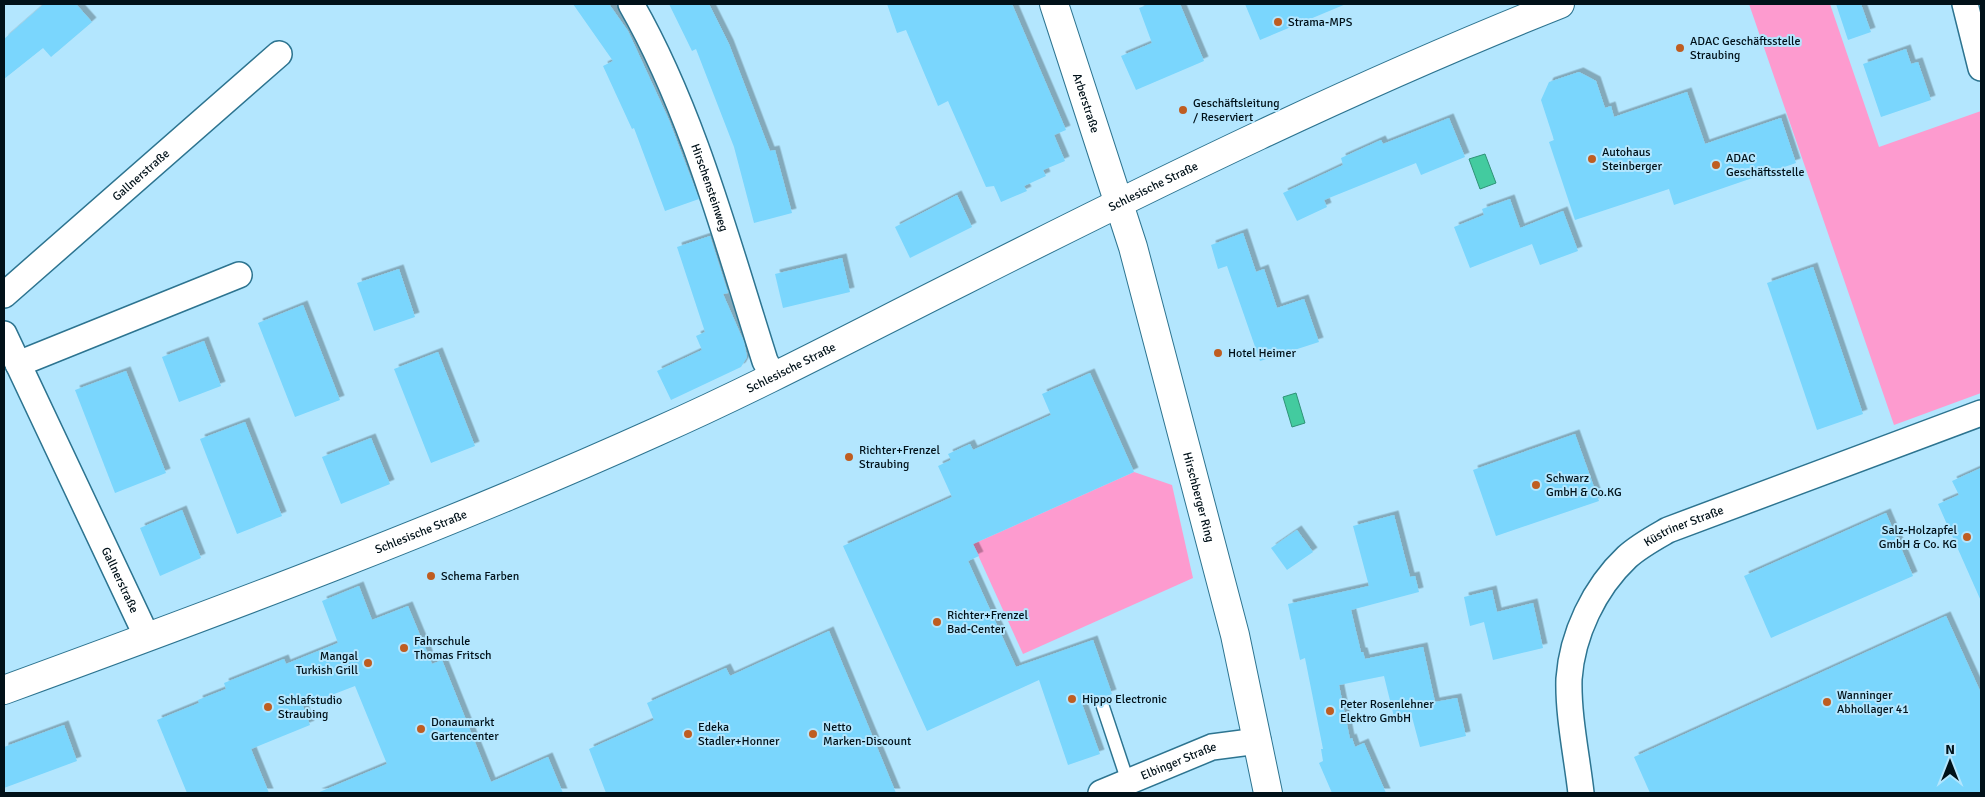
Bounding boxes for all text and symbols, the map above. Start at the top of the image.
place label: Strama-MPS [1288,15,1353,30]
marker: Strama-MPS [1272,16,1284,28]
place label: ADAC Geschäftsstelle Straubing [1690,34,1801,63]
marker: ADAC Geschäftsstelle Straubing [1674,42,1686,54]
street label: Arberstraße [1069,71,1103,135]
place label: Geschäftsleitung / Reserviert [1193,96,1280,125]
marker: Geschäftsleitung / Reserviert [1177,104,1189,116]
street label: Hirschensteinweg [688,142,732,233]
place label: Autohaus Steinberger [1602,145,1663,174]
street label: Gallnerstraße [109,146,173,204]
place label: ADAC Geschäftsstelle [1726,151,1804,180]
marker: Autohaus Steinberger [1586,153,1598,165]
street label: Schlesische Straße [1106,158,1201,215]
marker: ADAC Geschäftsstelle [1710,159,1722,171]
street label: Schlesische Straße [744,339,838,396]
place label: Hotel Heimer [1228,346,1296,361]
marker: Hotel Heimer [1212,347,1224,359]
place label: Richter+Frenzel Straubing [859,443,941,472]
street label: Hirschberger Ring [1180,450,1218,544]
marker: Richter+Frenzel Straubing [843,451,855,463]
place label: Schwarz GmbH & Co.KG [1546,471,1622,500]
marker: Schwarz GmbH & Co.KG [1530,479,1542,491]
street label: Küstriner Straße [1641,502,1726,550]
street label: Schlesische Straße [373,506,469,557]
place label: Salz-Holzapfel GmbH & Co. KG [1879,523,1957,552]
marker: Salz-Holzapfel GmbH & Co. KG [1961,531,1973,543]
street label: Gallnerstraße [98,545,142,615]
place label: Schema Farben [441,569,519,584]
marker: Schema Farben [425,570,437,582]
place label: Richter+Frenzel Bad-Center [947,608,1029,637]
marker: Richter+Frenzel Bad-Center [931,616,943,628]
place label: Fahrschule Thomas Fritsch [414,634,492,663]
marker: Fahrschule Thomas Fritsch [398,642,410,654]
place label: Mangal Turkish Grill [296,649,358,678]
marker: Mangal Turkish Grill [362,657,374,669]
place label: Wanninger Abhollager 41 [1837,688,1909,717]
place label: Hippo Electronic [1082,692,1167,707]
place label: Schlafstudio Straubing [278,693,342,722]
marker: Hippo Electronic [1066,693,1078,705]
marker: Wanninger Abhollager 41 [1821,696,1833,708]
place label: Peter Rosenlehner Elektro GmbH [1340,697,1434,726]
marker: Schlafstudio Straubing [262,701,274,713]
marker: Peter Rosenlehner Elektro GmbH [1324,705,1336,717]
place label: Donaumarkt Gartencenter [431,715,499,744]
place label: Edeka Stadler+Honner [698,720,780,749]
place label: Netto Marken-Discount [823,720,911,749]
marker: Donaumarkt Gartencenter [415,723,427,735]
marker: Edeka Stadler+Honner [682,728,694,740]
marker: Netto Marken-Discount [807,728,819,740]
north arrow [1925,737,1975,787]
street label: Elbinger Straße [1138,739,1217,783]
text: N [1945,741,1955,758]

